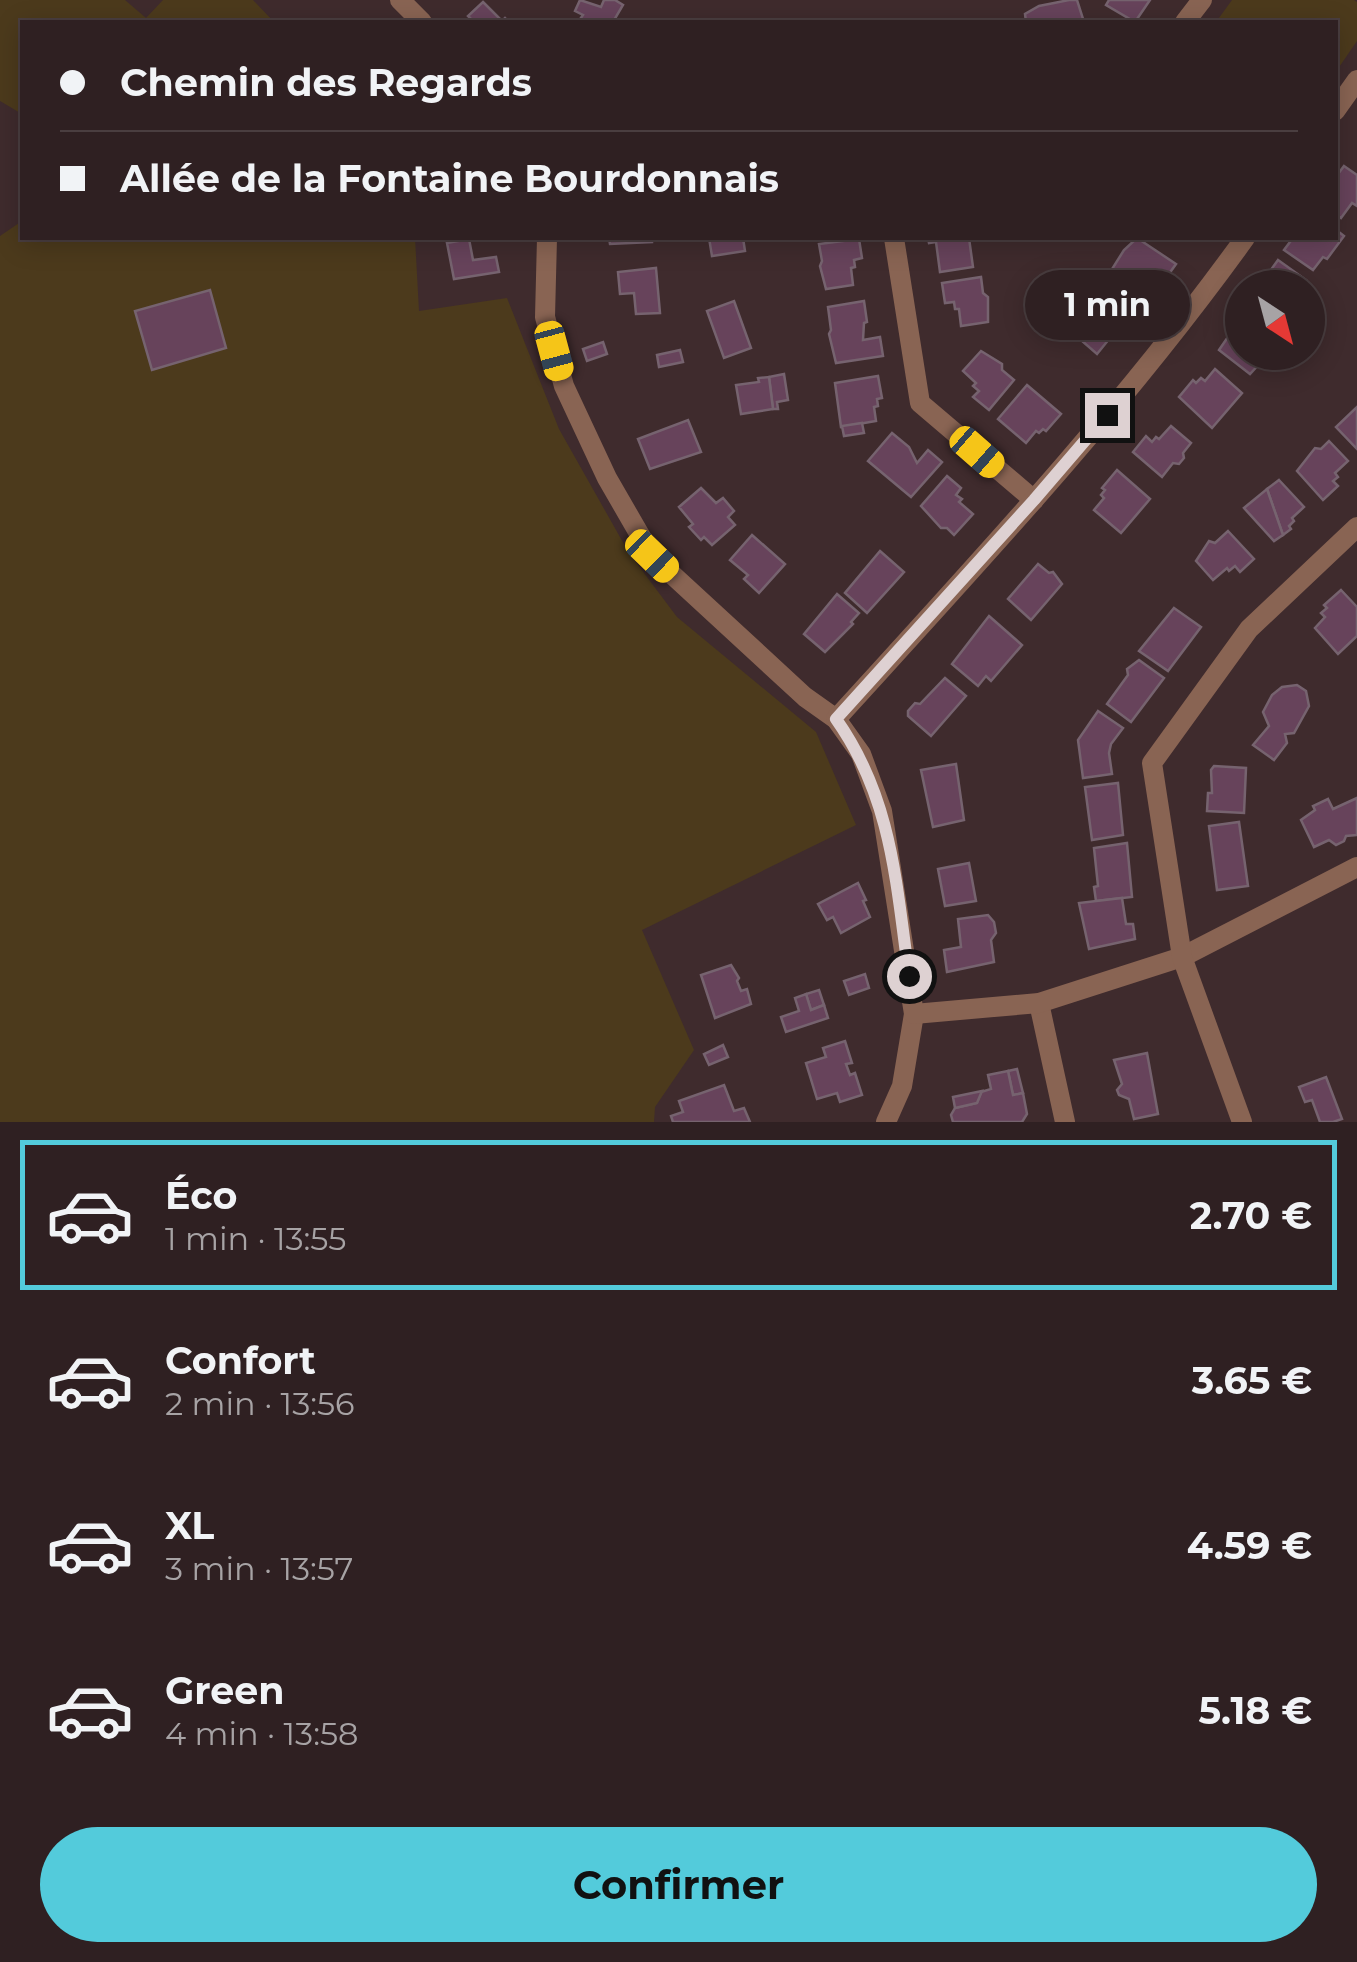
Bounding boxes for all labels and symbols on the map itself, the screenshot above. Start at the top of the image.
callout: 1 min [1024,270,1190,340]
north arrow [1225,270,1325,370]
car [532,318,576,384]
route end [1085,393,1130,438]
car [945,421,1009,483]
car [620,524,684,588]
route start [887,954,932,999]

